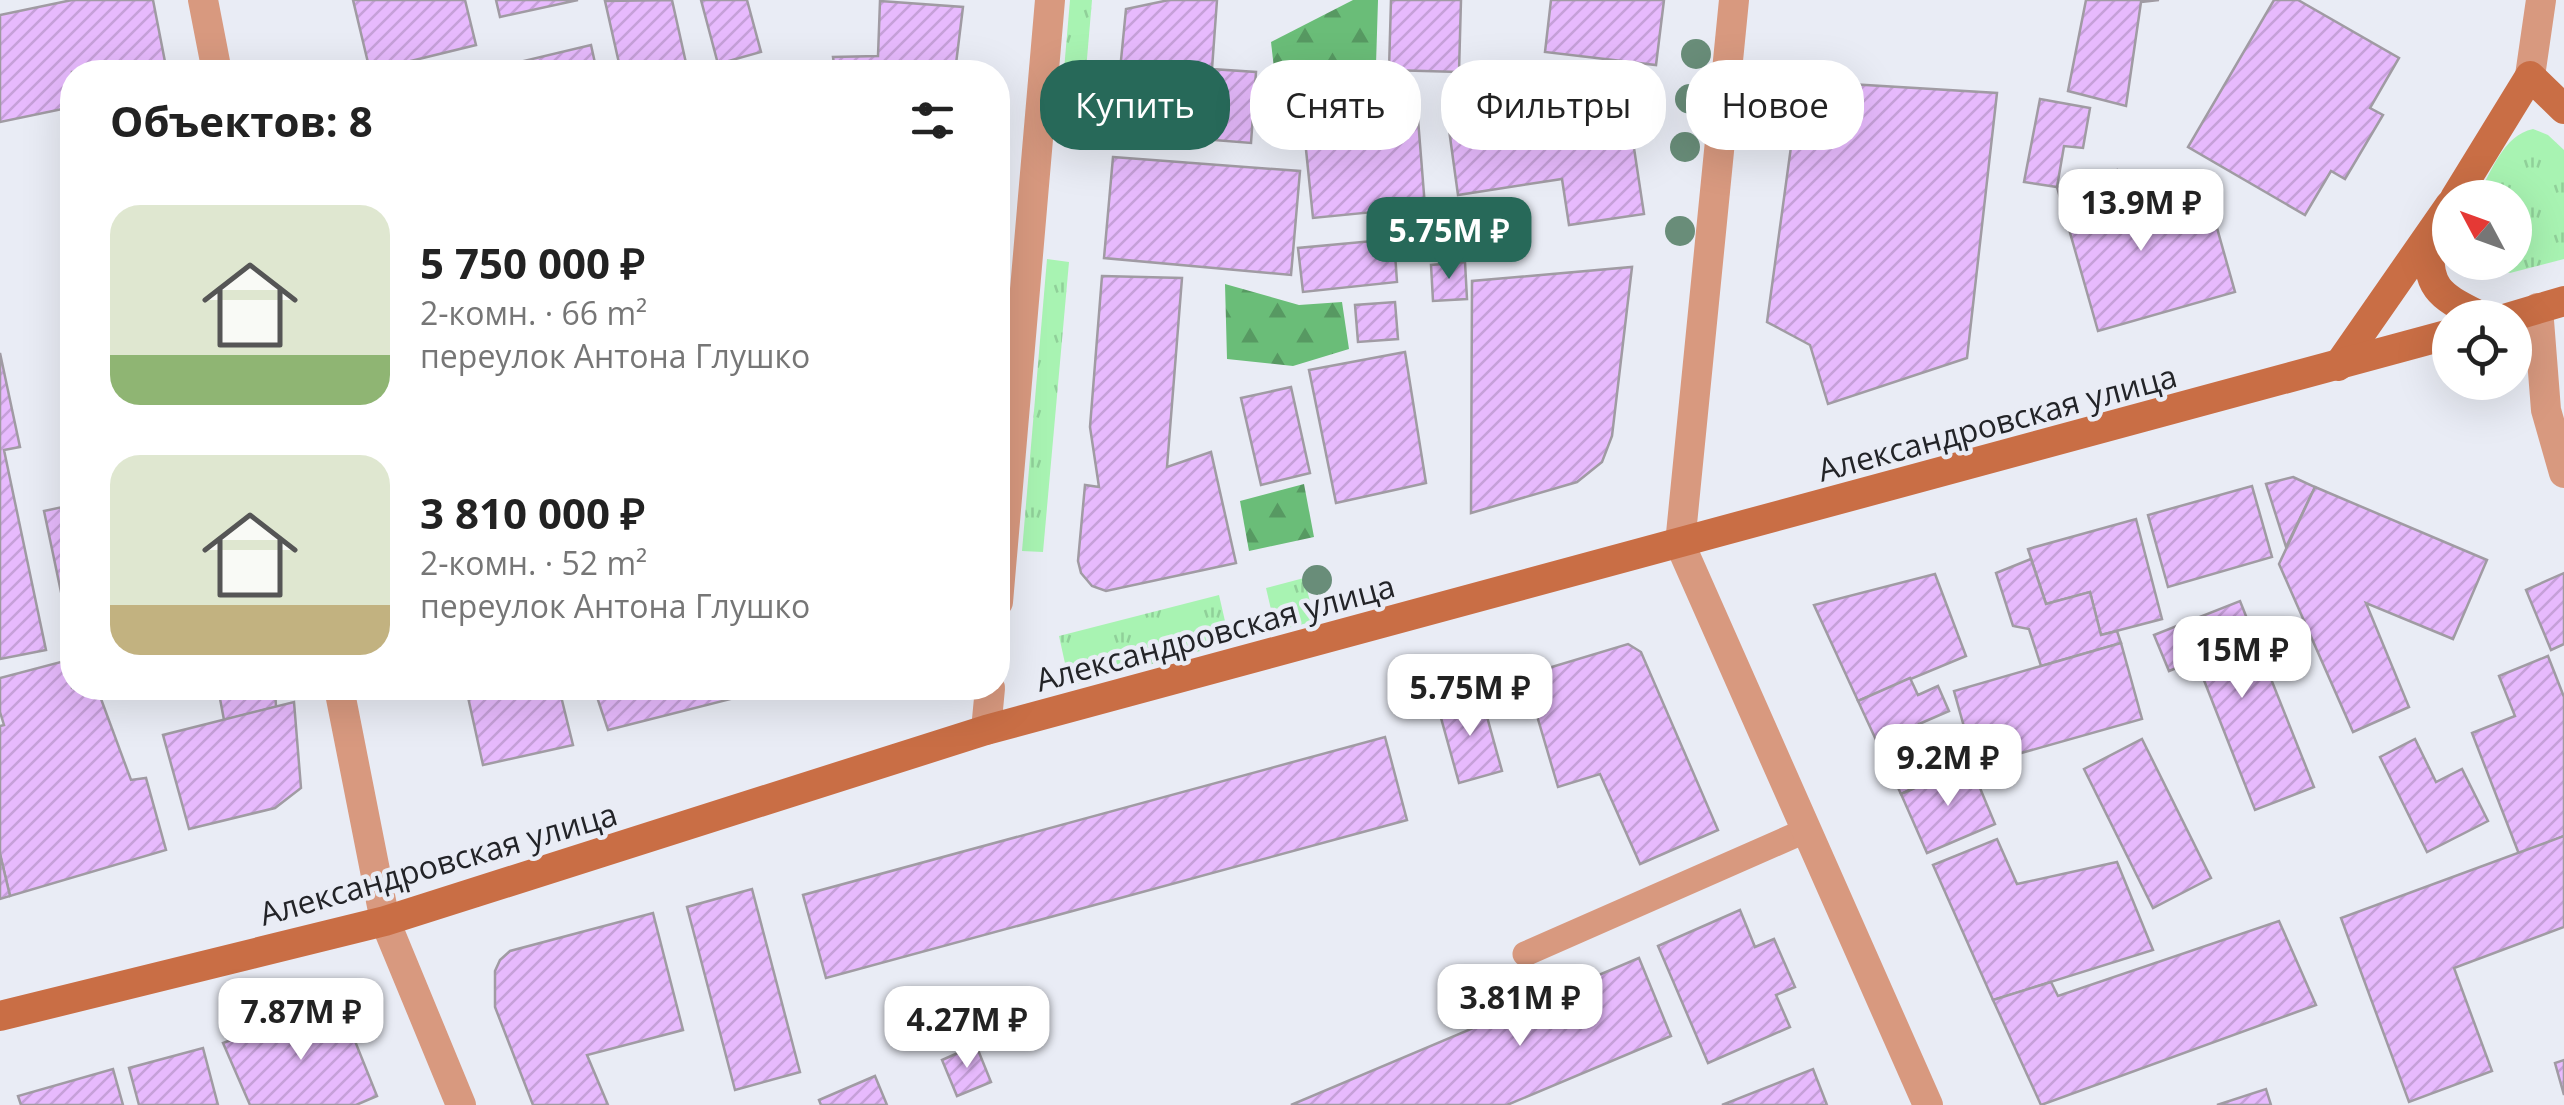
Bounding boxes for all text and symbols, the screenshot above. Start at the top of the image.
chip: Купить [1040,60,1230,150]
chip: Снять [1250,60,1421,150]
chip: Фильтры [1441,60,1666,150]
chip: Новое [1686,60,1864,150]
text: Объектов: 8 [110,92,373,149]
icon: filters [905,93,960,148]
pin: 13.9M ₽ [2049,169,2233,254]
text: 13.9M ₽ [2080,180,2202,223]
north arrow [2432,180,2532,280]
map controls [2432,180,2532,400]
pin: 5.75M ₽ [1357,197,1541,282]
text: 5.75M ₽ [1388,208,1510,251]
text: 5 750 000 ₽ [420,234,645,291]
icon: home [190,245,310,365]
text: 2-комн. · 66 m² [420,291,647,334]
button: locate [2432,300,2532,400]
text: переулок Антона Глушко [420,334,810,377]
street label: Александровская улица [1813,353,2181,491]
text: 3 810 000 ₽ [420,484,645,541]
icon: home [190,495,310,615]
text: 2-комн. · 52 m² [420,541,647,584]
street label: Александровская улица [1031,563,1399,701]
text: переулок Антона Глушко [420,584,810,627]
pin: 15M ₽ [2172,616,2312,701]
text: 15M ₽ [2195,627,2289,670]
pin: 5.75M ₽ [1378,654,1562,739]
text: 5.75M ₽ [1409,665,1531,708]
pin: 9.2M ₽ [1867,724,2029,809]
text: 9.2M ₽ [1897,735,1999,778]
street label: Александровская улица [254,791,622,935]
pin: 3.81M ₽ [1428,964,1612,1049]
text: 3.81M ₽ [1459,975,1581,1018]
pin: 7.87M ₽ [209,978,393,1063]
pin: 4.27M ₽ [875,986,1059,1071]
text: 7.87M ₽ [240,989,362,1032]
text: 4.27M ₽ [906,997,1028,1040]

